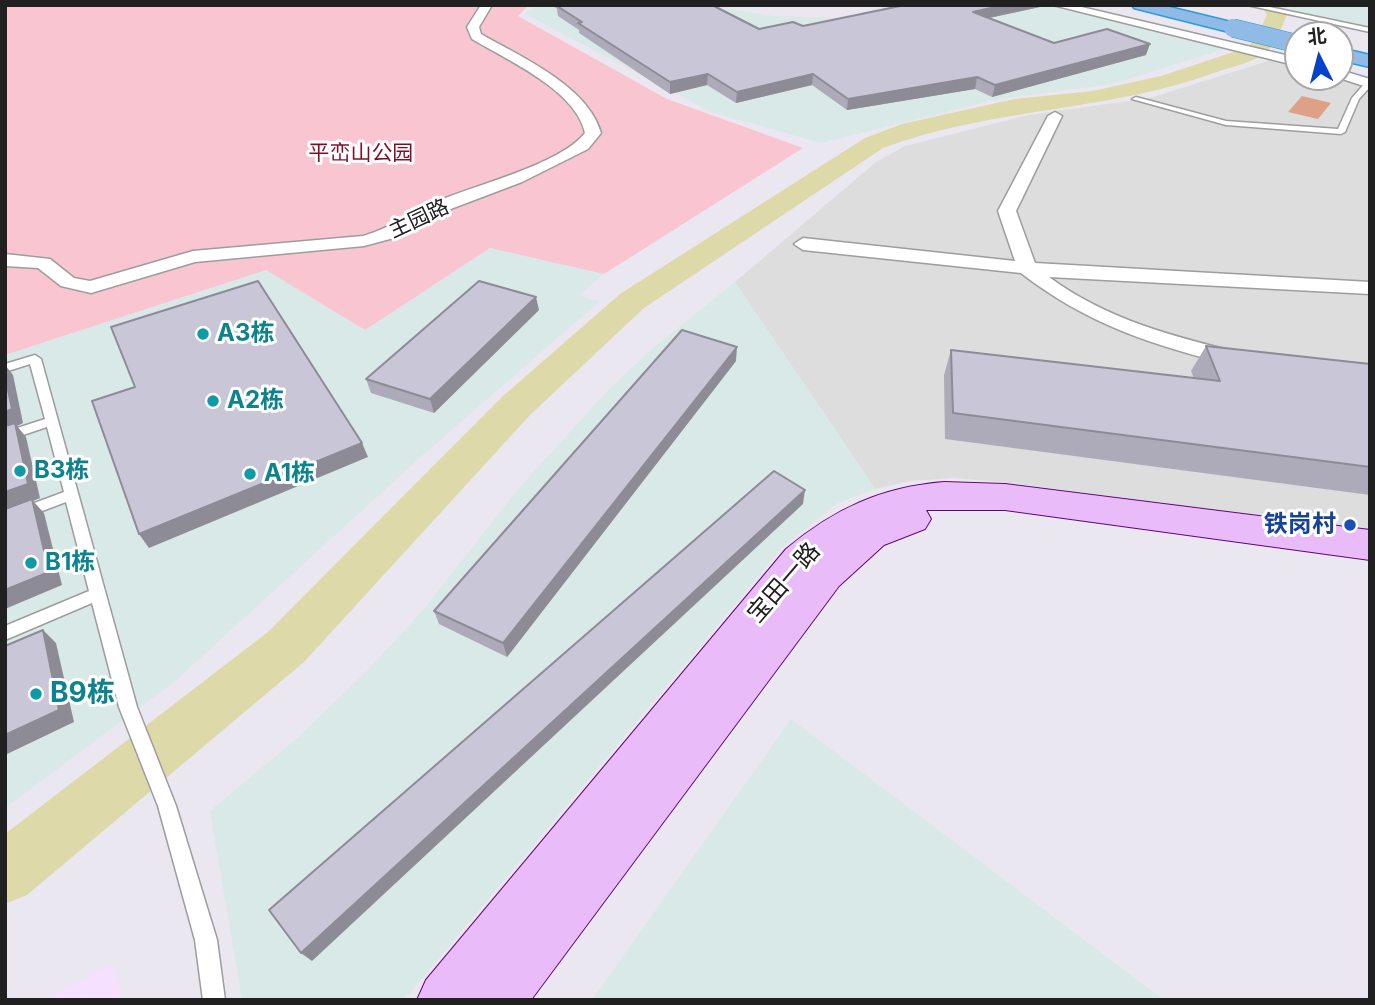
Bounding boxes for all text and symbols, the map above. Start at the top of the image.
north arrow [1284,21,1354,91]
text: 北 [1306,24,1328,49]
park label: 平峦山公园 [309,141,413,167]
street label: 主园路 [385,194,453,244]
place label: A3栋 [217,320,274,348]
marker: A3栋 [195,326,211,342]
place label: A2栋 [227,387,284,415]
marker: A2栋 [205,393,221,409]
place label: B3栋 [34,457,89,485]
place label: A1栋 [264,460,315,488]
marker: B3栋 [12,463,28,479]
marker: A1栋 [242,466,258,482]
place label: 铁岗村 [1264,511,1336,539]
marker: 铁岗村 [1342,517,1358,533]
street label: 宝田一路 [742,537,826,629]
place label: B1栋 [45,549,95,577]
marker: B1栋 [23,555,39,571]
place label: B9栋 [50,677,115,711]
marker: B9栋 [28,686,44,702]

